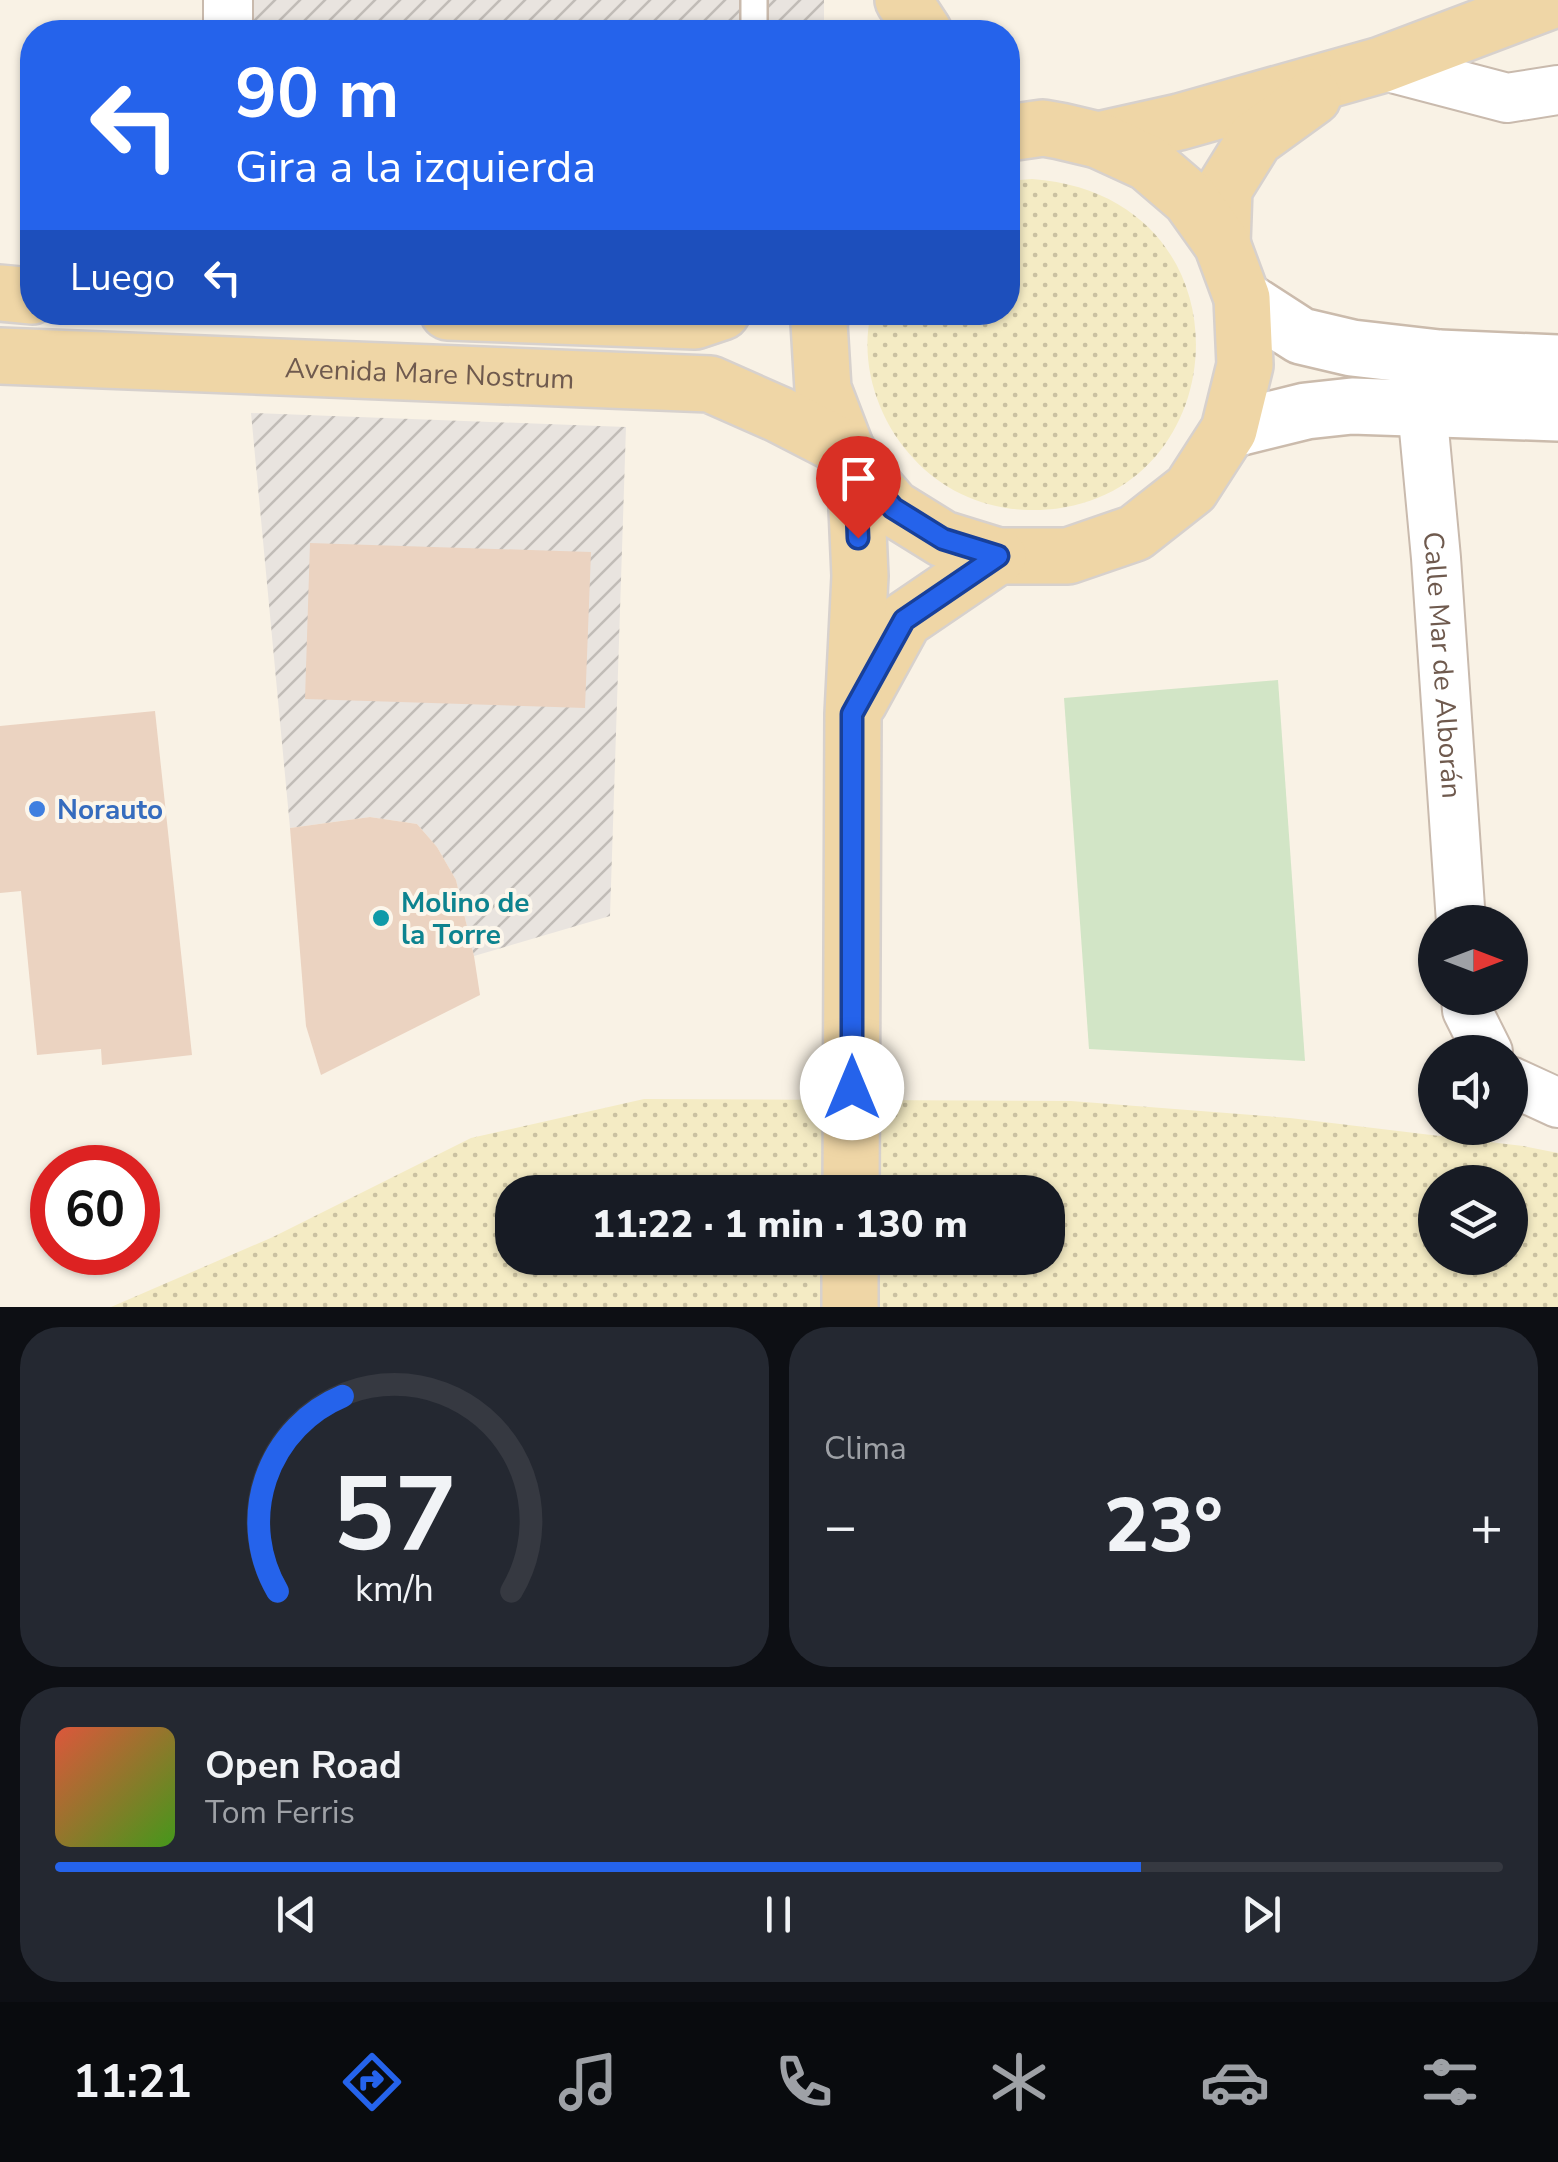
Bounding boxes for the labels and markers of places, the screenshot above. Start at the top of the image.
pin [816,436,901,539]
place label: Norauto [57,791,163,829]
marker: Norauto [26,798,48,820]
place label: Molino de la Torre [401,884,530,954]
marker: Molino de la Torre [370,907,392,929]

